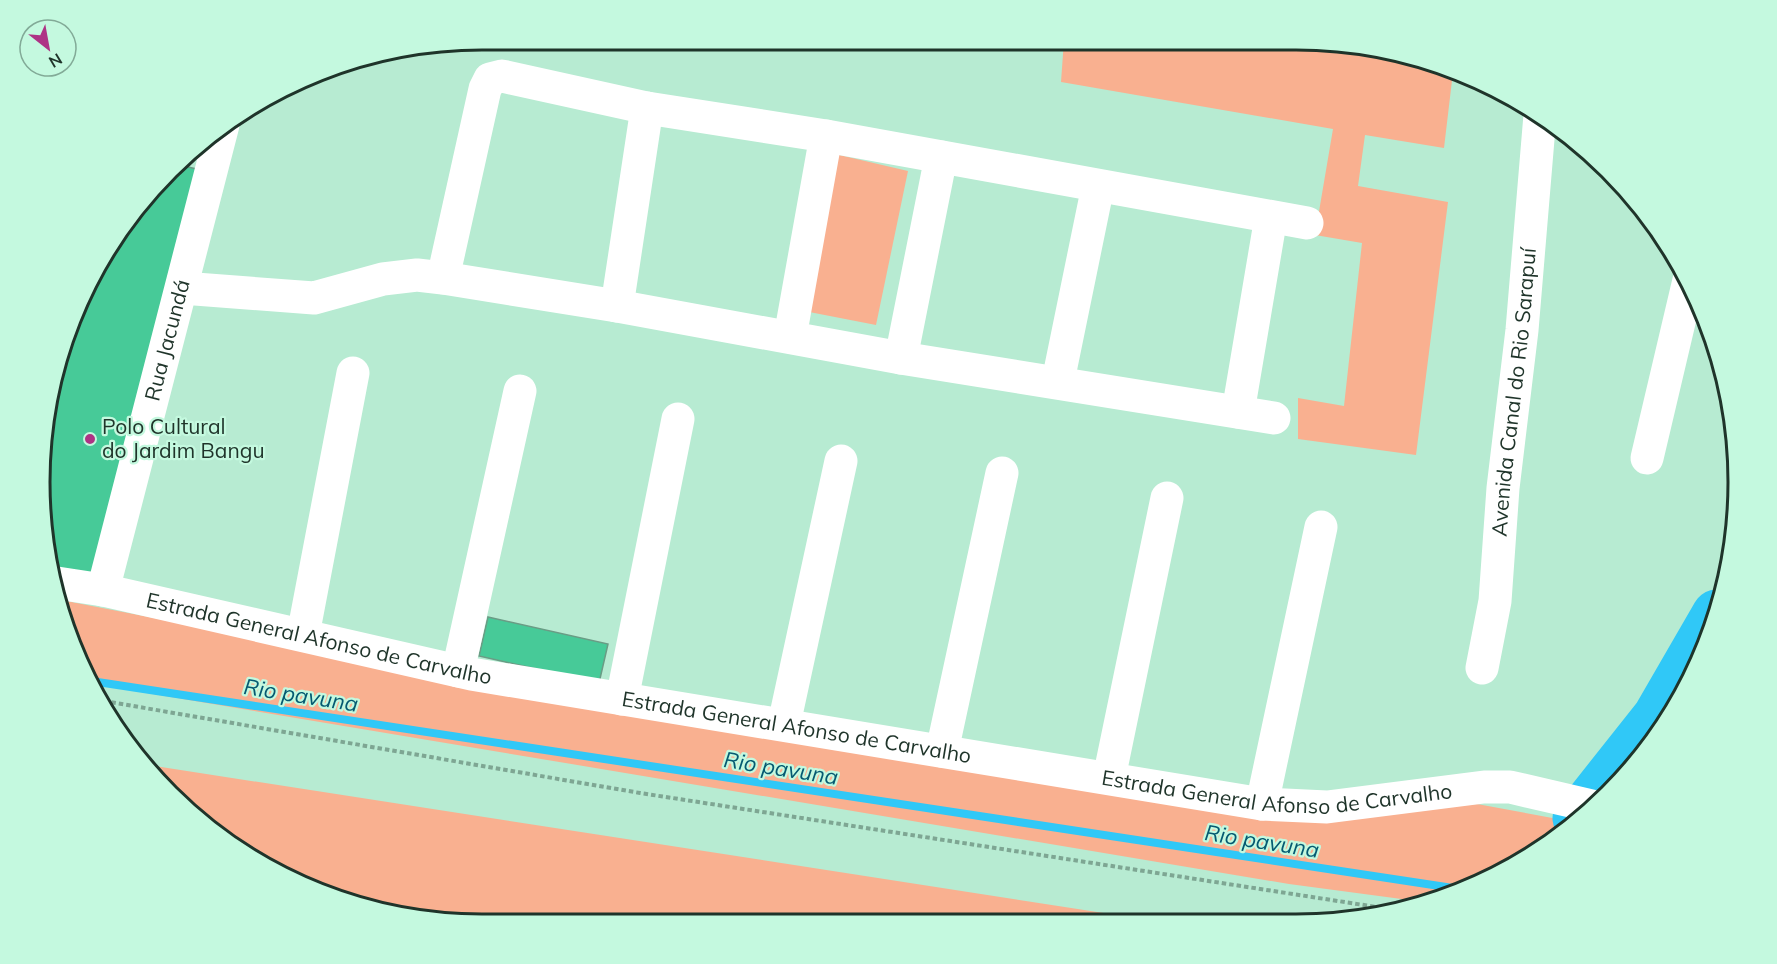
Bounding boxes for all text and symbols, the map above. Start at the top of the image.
north arrow [18,18,78,78]
text: N [45,49,66,73]
street label: Avenida Canal do Rio Sarapuí [1486,246,1541,537]
street label: Rua Jacundá [138,276,195,403]
place label: Polo Cultural do Jardim Bangu [102,413,265,463]
marker: Polo Cultural do Jardim Bangu [83,432,97,446]
street label: Estrada General Afonso de Carvalho [144,586,494,689]
water label: Rio pavuna [242,672,360,718]
street label: Estrada General Afonso de Carvalho [620,685,973,768]
water label: Rio pavuna [722,745,840,791]
street label: Estrada General Afonso de Carvalho [1100,764,1454,819]
water label: Rio pavuna [1203,818,1321,864]

